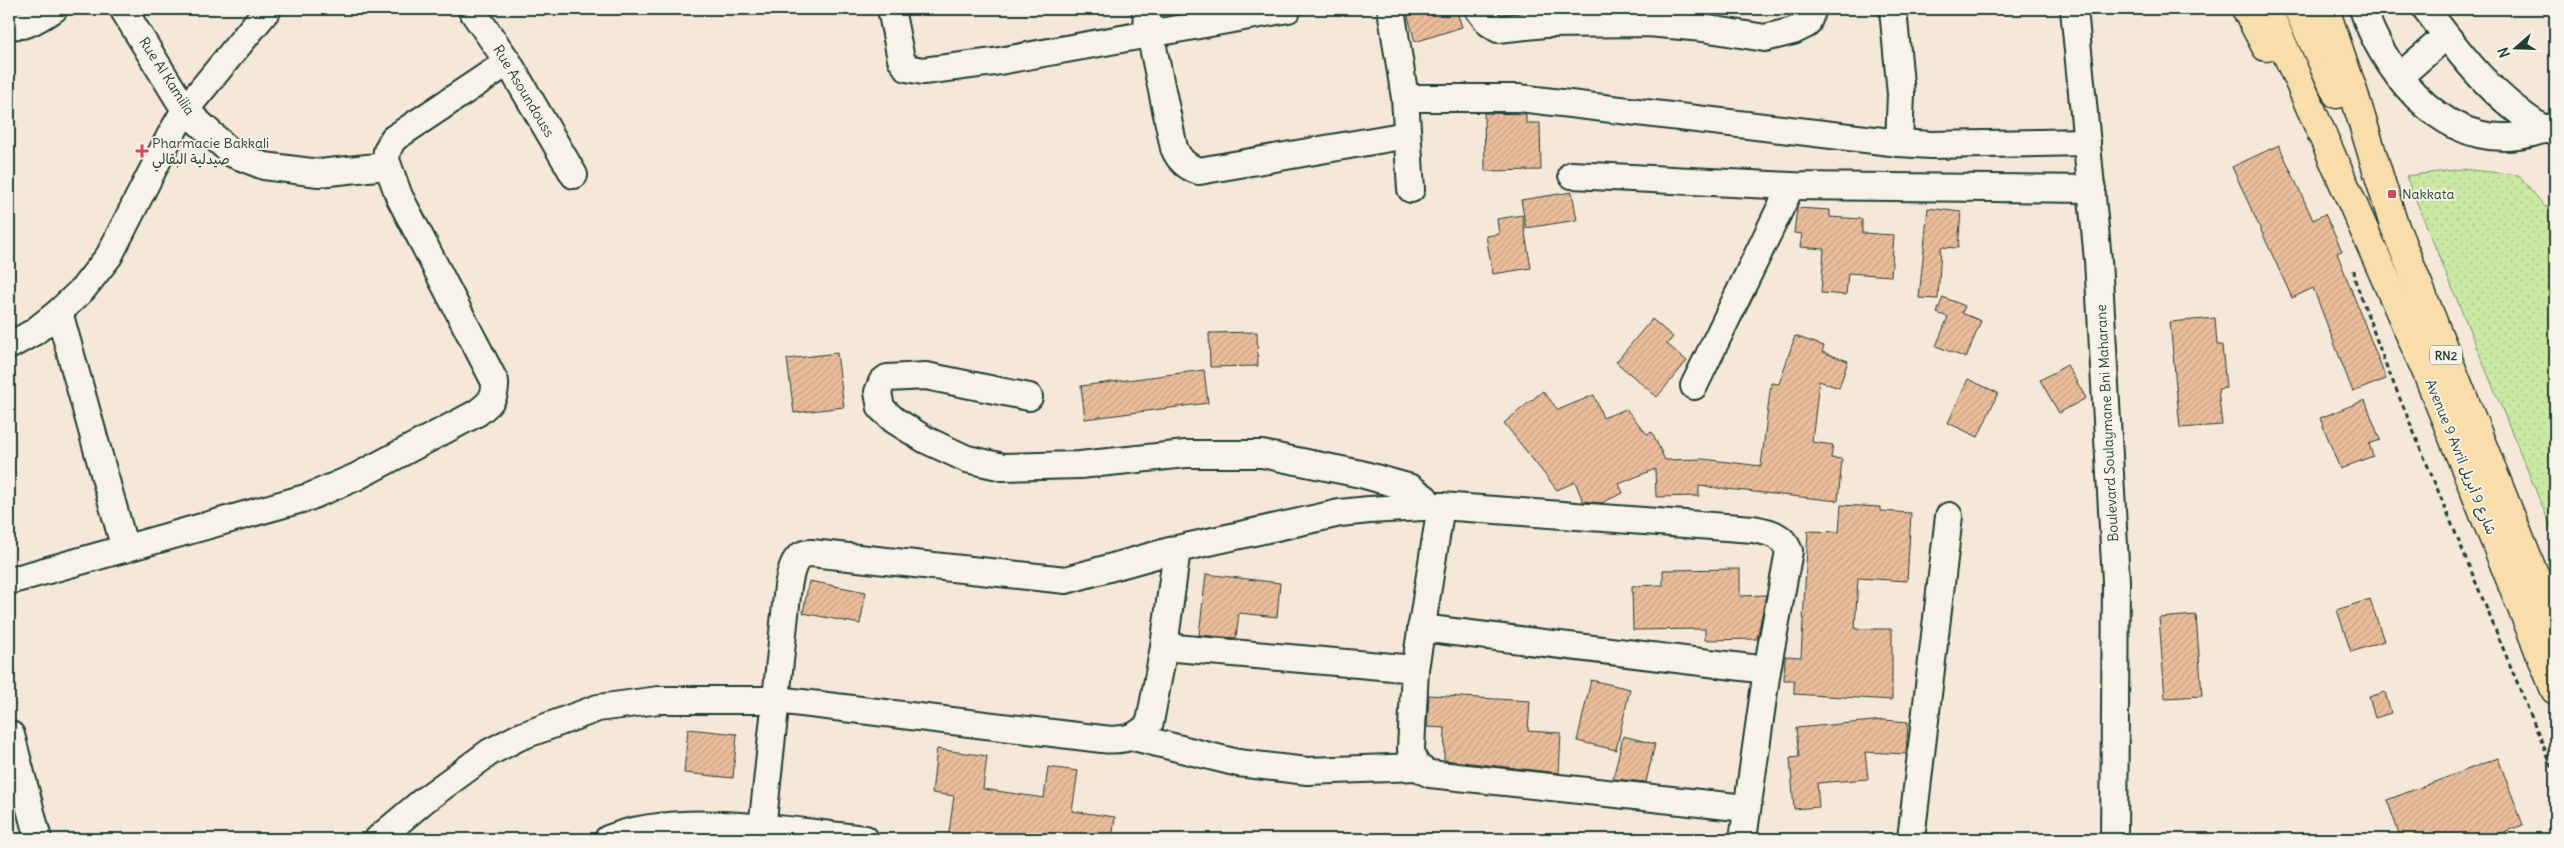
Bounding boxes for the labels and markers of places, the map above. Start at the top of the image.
place label: Pharmacie Bakkali صيدلية البقالي [152,134,269,172]
marker: Pharmacie Bakkali صيدلية البقالي [136,145,148,157]
place label: Nakkata [2402,185,2454,203]
marker: Nakkata [2386,188,2398,200]

